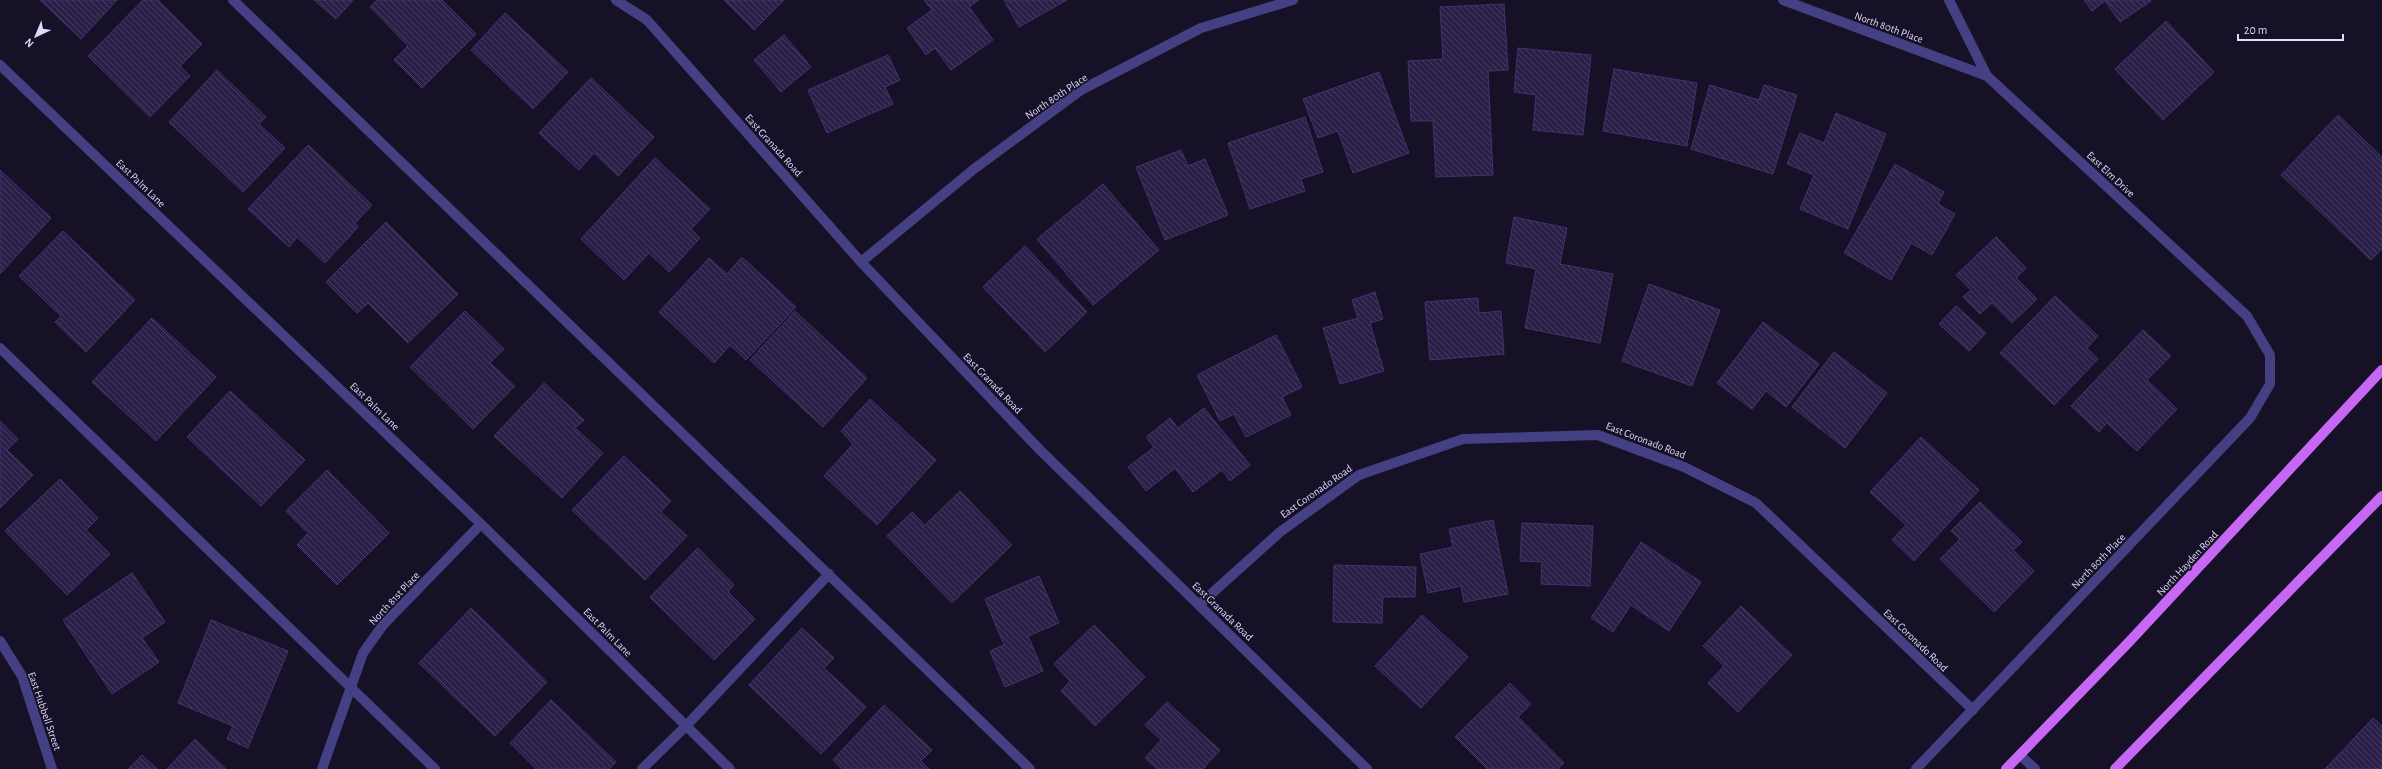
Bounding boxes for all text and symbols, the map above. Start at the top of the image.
street label: North 80th Place [1853,10,1925,45]
north arrow [16,16,56,56]
scale bar [2238,16,2343,42]
text: 20 m [2244,24,2267,36]
text: N [23,36,36,49]
street label: North 80th Place [1023,72,1089,121]
street label: East Granada Road [743,112,805,179]
street label: East Elm Drive [2085,150,2137,199]
street label: East Palm Lane [114,157,167,209]
street label: East Granada Road [961,351,1024,416]
street label: East Palm Lane [348,380,401,432]
street label: East Coronado Road [1604,420,1688,461]
street label: East Coronado Road [1278,462,1354,520]
street label: North Hayden Road [2155,529,2220,598]
street label: North 80th Place [2069,532,2127,591]
street label: North 81st Place [367,570,422,627]
street label: East Granada Road [1190,580,1255,643]
street label: East Palm Lane [581,606,634,659]
street label: East Coronado Road [1881,607,1950,674]
street label: East Hubbell Street [26,671,63,752]

